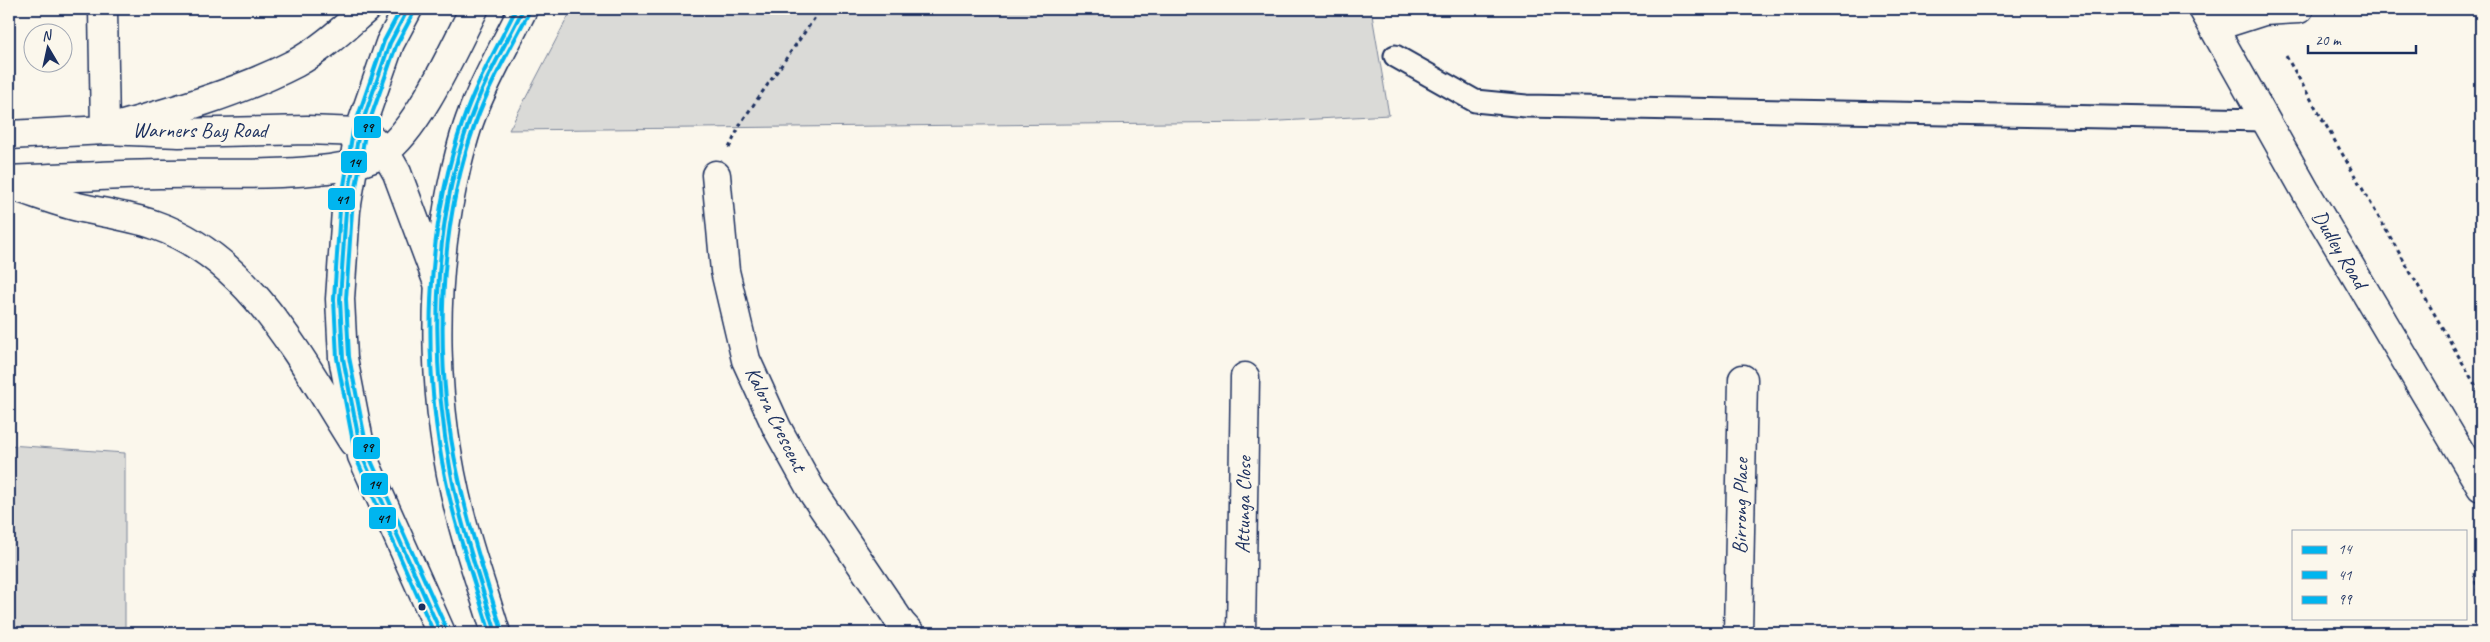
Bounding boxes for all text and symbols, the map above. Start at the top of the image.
north arrow [22,22,72,72]
scale bar [2308,22,2415,54]
text: N [40,26,54,45]
text: 20 m [2315,31,2342,50]
line badge: 99 [353,115,382,139]
street label: Warners Bay Road [133,117,270,143]
text: 99 [361,119,375,136]
line badge: 14 [340,150,368,174]
text: 14 [348,154,362,171]
line badge: 41 [327,187,356,211]
text: 41 [336,191,350,208]
street label: Dudley Road [2307,205,2375,296]
street label: Kalora Crescent [740,362,813,477]
line badge: 99 [352,436,381,460]
text: 99 [361,439,375,456]
street label: Attunga Close [1229,454,1257,554]
street label: Birrong Place [1726,456,1754,554]
line badge: 14 [360,472,389,496]
text: 14 [368,476,382,493]
line badge: 41 [368,506,397,530]
text: 41 [377,510,391,527]
legend [2292,530,2468,620]
text: 14 [2338,540,2353,559]
text: 41 [2338,566,2353,585]
text: 99 [2338,590,2353,609]
unlabelled marker [417,602,427,612]

